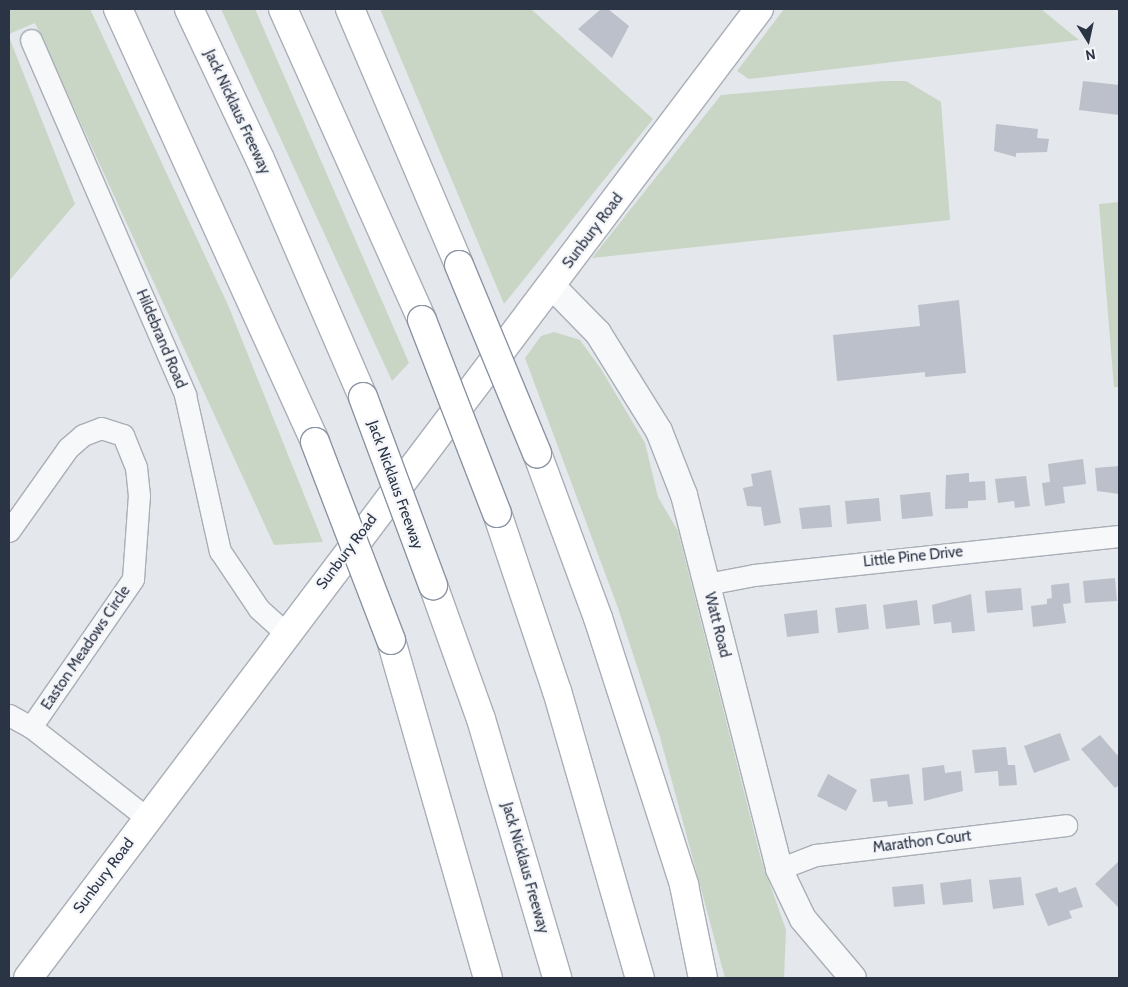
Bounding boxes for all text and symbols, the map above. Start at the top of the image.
north arrow [1063,15,1113,65]
text: N [1084,45,1097,64]
street label: Jack Nicklaus Freeway [200,47,274,177]
street label: Sunbury Road [559,190,627,272]
street label: Hildebrand Road [132,287,190,391]
street label: Jack Nicklaus Freeway [363,418,427,552]
street label: Sunbury Road [313,511,381,593]
street label: Little Pine Drive [862,543,964,571]
street label: Easton Meadows Circle [38,582,134,714]
street label: Watt Road [700,590,734,660]
street label: Jack Nicklaus Freeway [498,800,552,936]
street label: Marathon Court [872,827,972,857]
street label: Sunbury Road [70,835,138,917]

